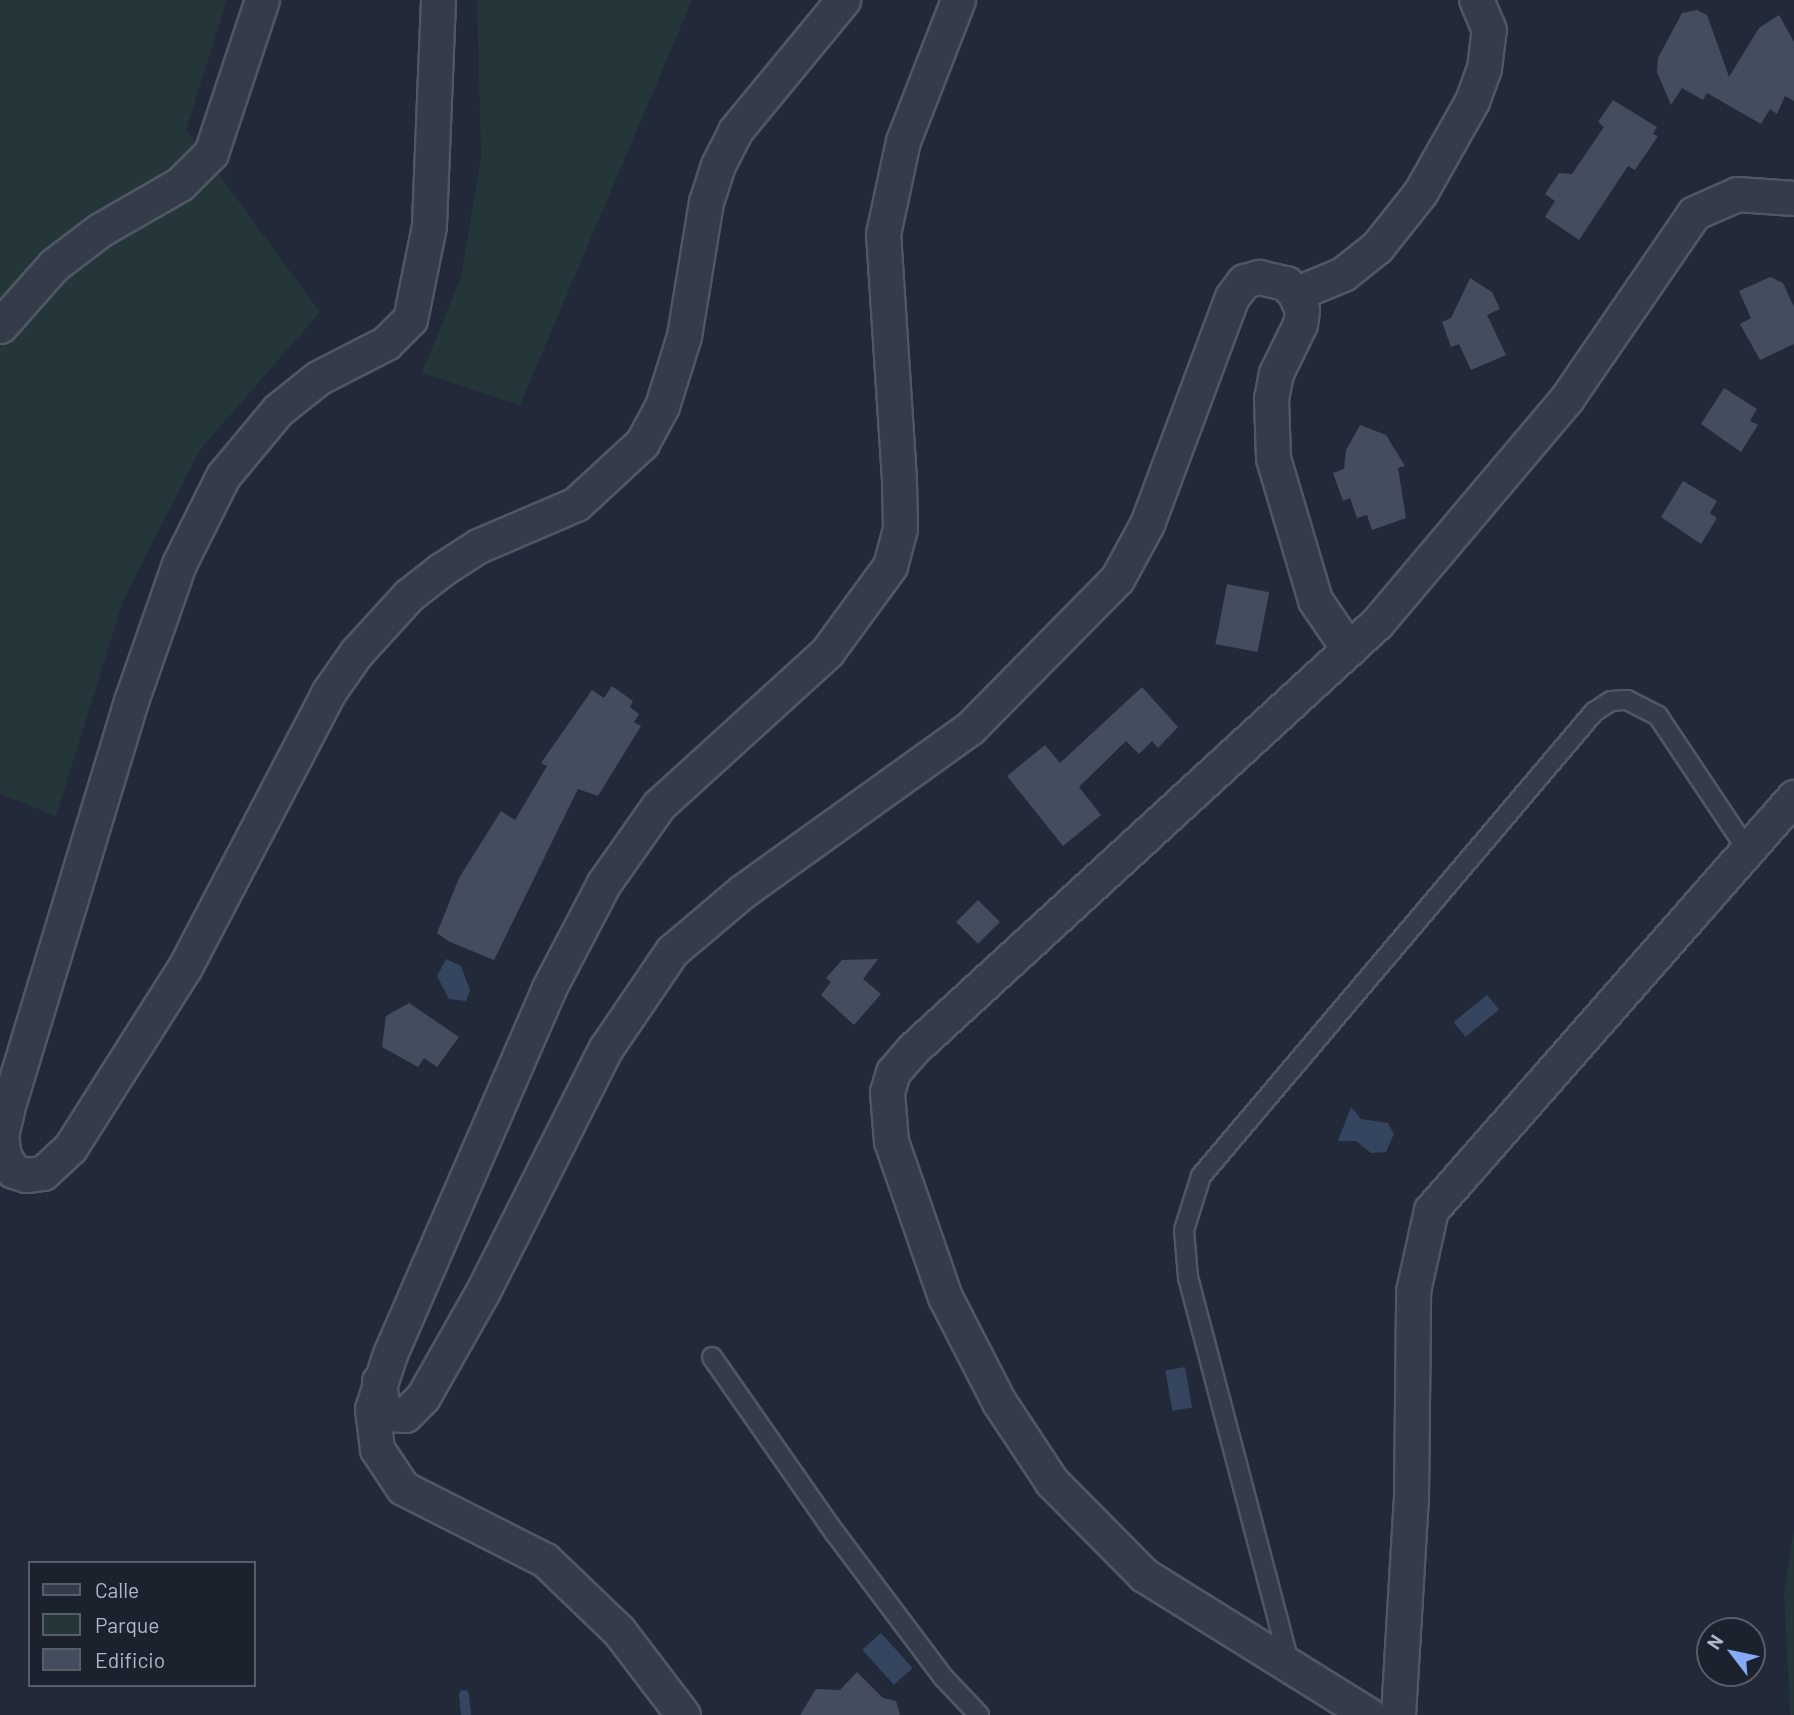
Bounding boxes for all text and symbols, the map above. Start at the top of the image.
legend [28,1561,256,1687]
text: Calle [95,1577,139,1602]
text: Parque [95,1612,160,1637]
north arrow [1696,1617,1766,1687]
text: N [1701,1630,1728,1653]
text: Edificio [95,1647,165,1672]

